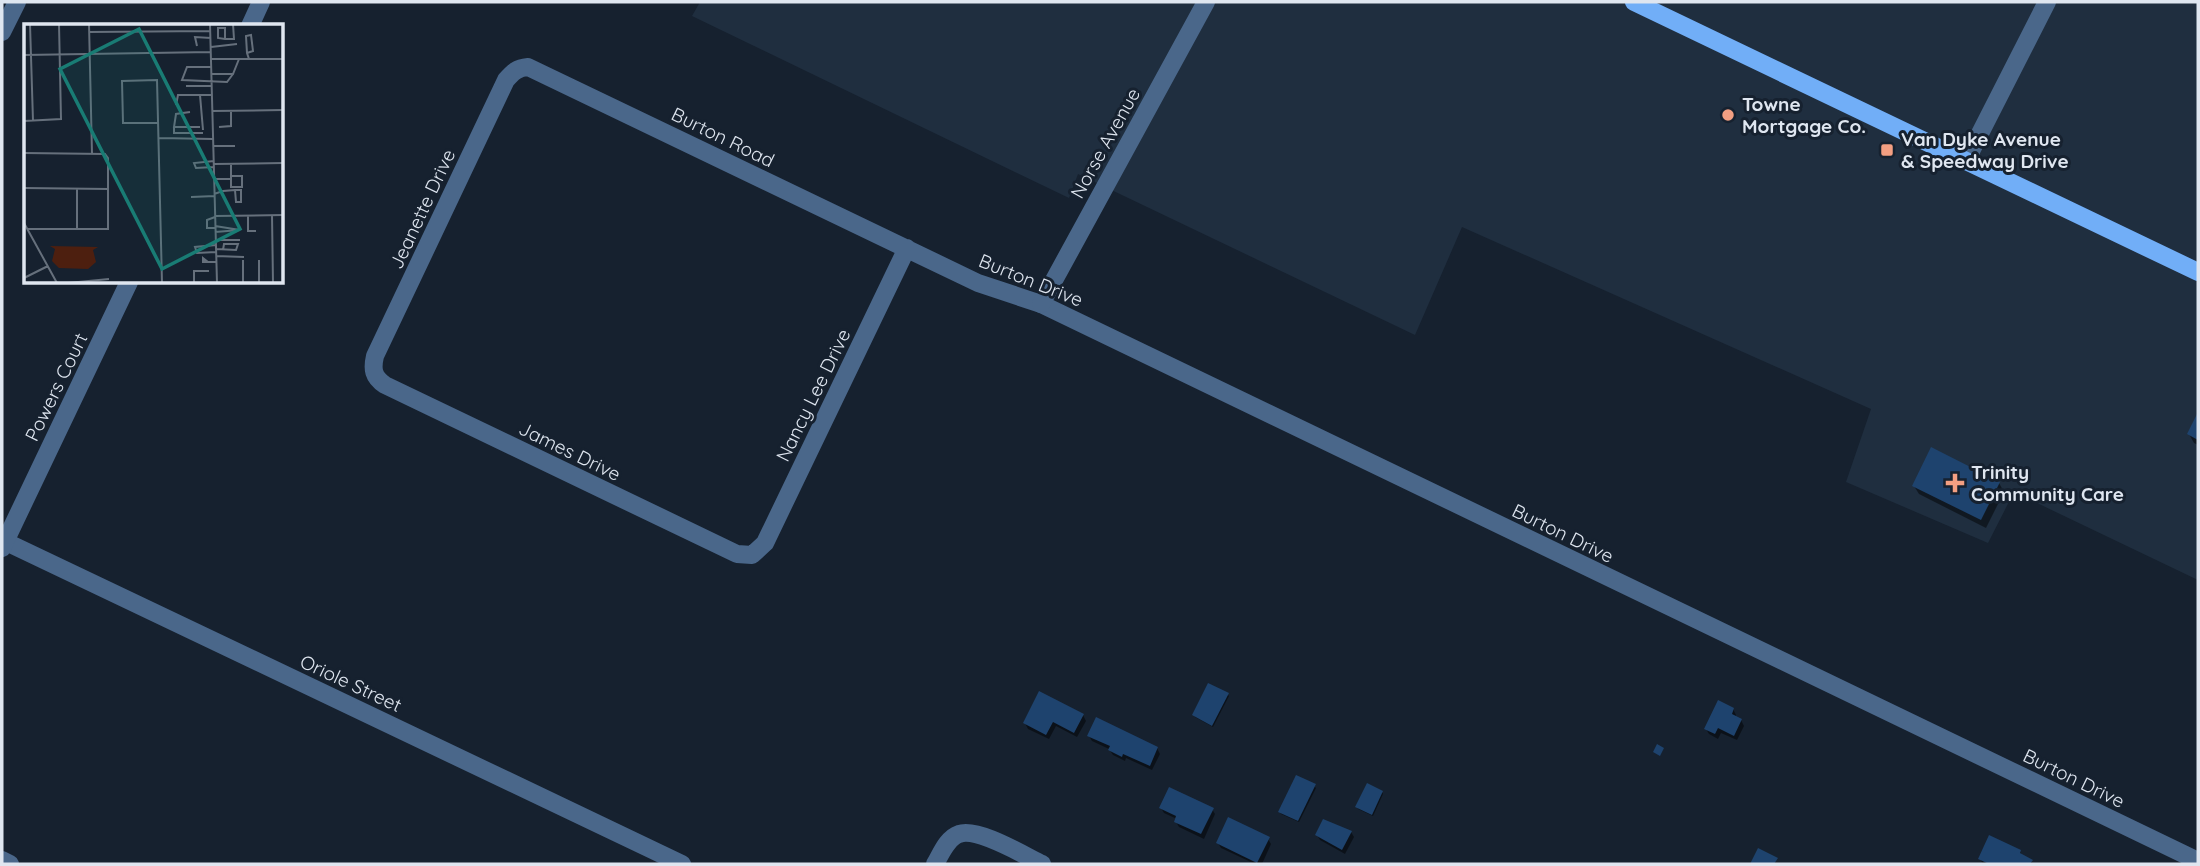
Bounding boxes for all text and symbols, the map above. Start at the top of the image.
inset map [24,24,284,284]
street label: Norse Avenue [1065,84,1145,202]
place label: Towne Mortgage Co. [1742,92,1866,138]
street label: Burton Road [668,102,778,172]
marker: Towne Mortgage Co. [1720,107,1736,123]
place label: Van Dyke Avenue & Speedway Drive [1901,127,2069,173]
marker: Van Dyke Avenue & Speedway Drive [1879,142,1895,158]
street label: Jeanette Drive [384,145,460,273]
street label: Burton Drive [975,248,1087,312]
street label: Nancy Lee Drive [771,325,855,465]
street label: Powers Court [19,329,93,445]
street label: James Drive [515,416,625,486]
place label: Trinity Community Care [1971,460,2124,506]
marker: Trinity Community Care [1945,473,1965,493]
street label: Burton Drive [1508,498,1618,568]
street label: Oriole Street [296,649,406,717]
street label: Burton Drive [2019,743,2129,813]

